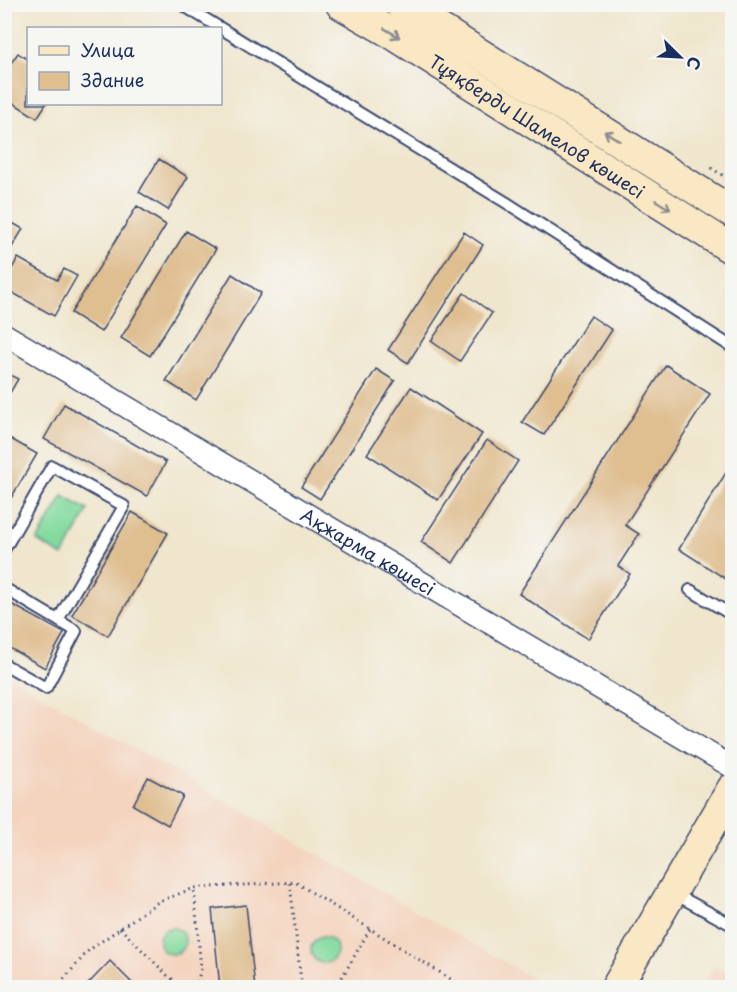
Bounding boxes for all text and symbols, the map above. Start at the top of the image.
legend [27,27,222,105]
north arrow [650,27,710,87]
one-way arrow [383,28,400,40]
text: Улица [81,36,135,63]
street label: Тұяқберди Шамелов көшесі [424,47,650,204]
text: С [681,53,708,74]
text: Здание [81,66,144,93]
one-way arrow [604,130,621,142]
one-way arrow [654,199,671,211]
street label: Ақжарма көшесі [296,500,441,601]

